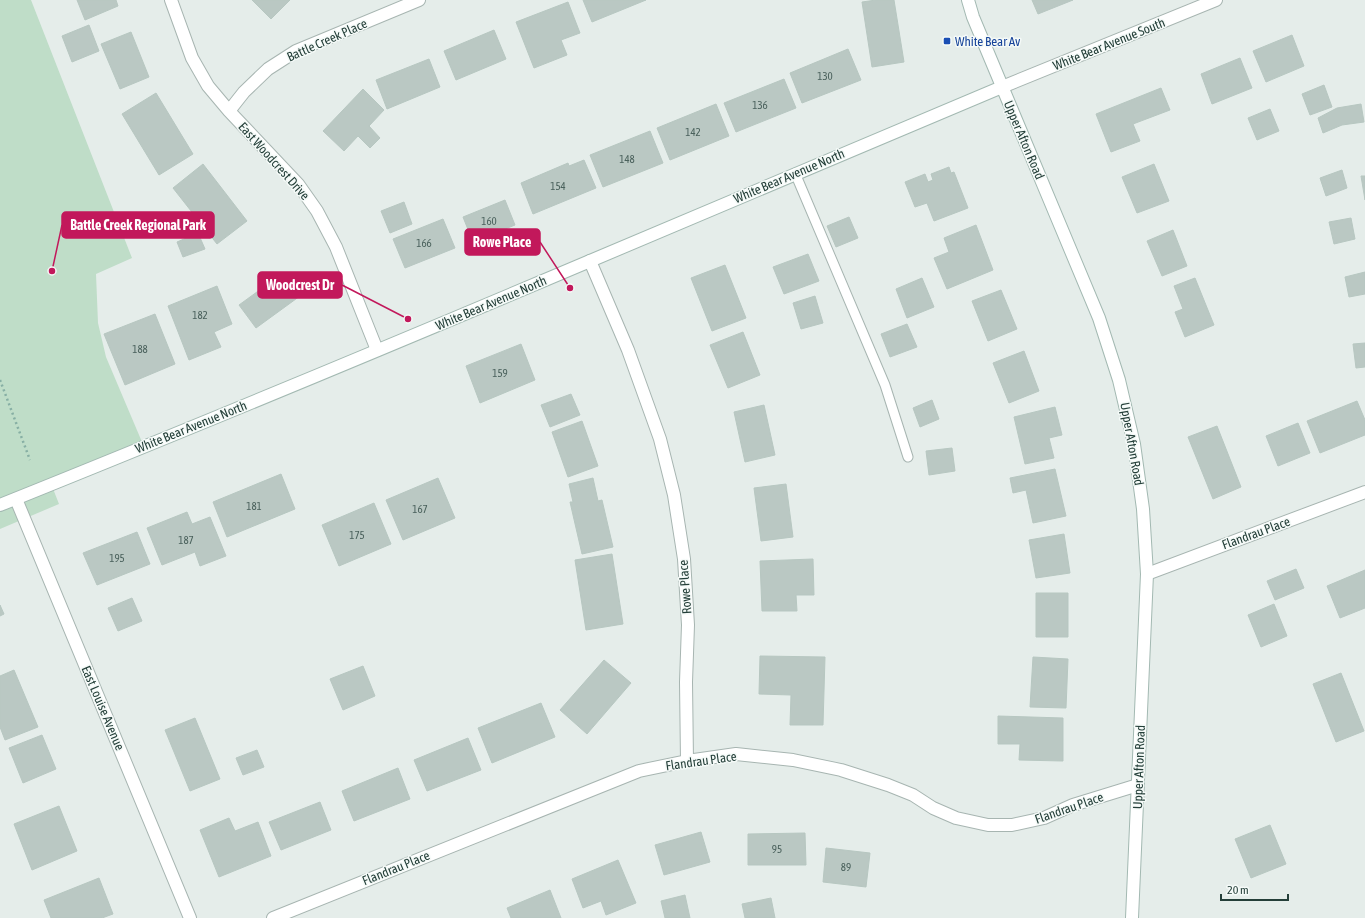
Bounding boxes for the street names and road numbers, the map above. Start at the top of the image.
street label: White Bear Avenue South [1051,15,1167,73]
street label: Battle Creek Place [285,16,370,64]
street label: Upper Afton Road [1001,98,1047,182]
street label: East Woodcrest Drive [235,119,313,203]
street label: White Bear Avenue North [731,146,847,206]
street label: White Bear Avenue North [433,273,549,333]
street label: White Bear Avenue North [133,398,249,456]
street label: Upper Afton Road [1117,401,1147,487]
street label: Flandrau Place [1220,514,1292,552]
street label: Rowe Place [676,559,694,615]
street label: East Louise Avenue [78,663,128,753]
street label: Upper Afton Road [1130,725,1148,809]
street label: Flandrau Place [665,749,738,773]
street label: Flandrau Place [1033,789,1105,827]
street label: Flandrau Place [360,848,432,888]

